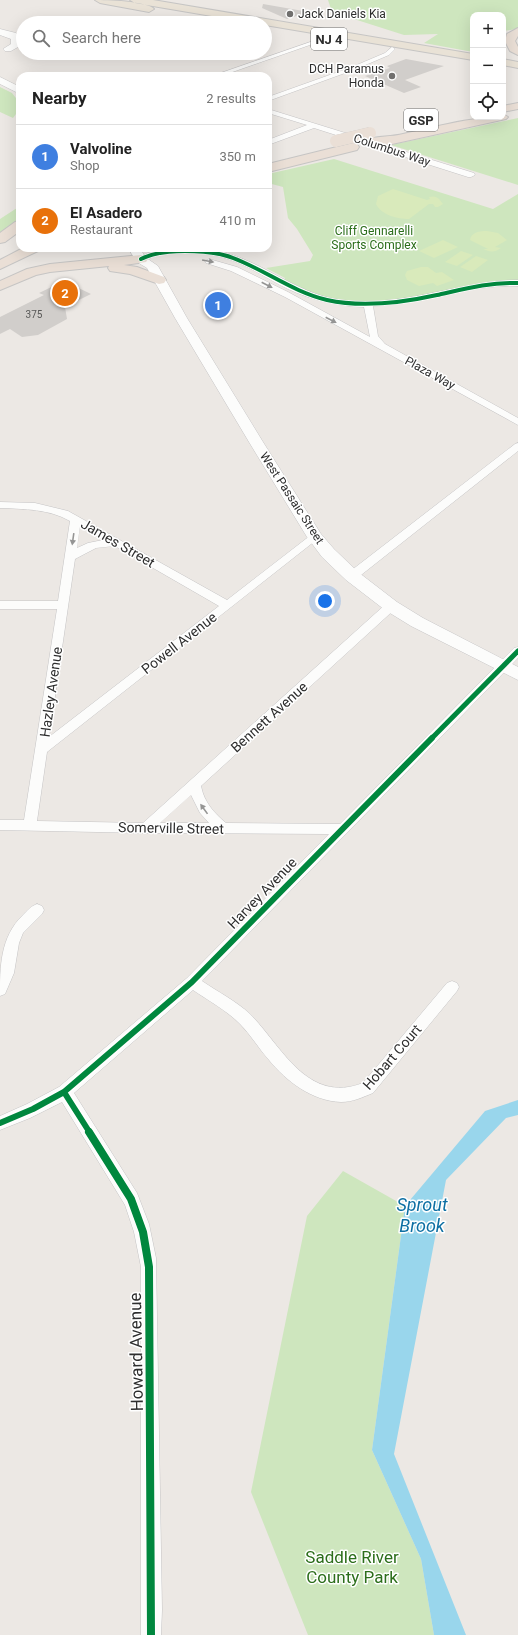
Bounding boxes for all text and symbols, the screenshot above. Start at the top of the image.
place label: Jack Daniels Kia [298,7,386,21]
marker: Jack Daniels Kia [285,9,295,19]
map controls [470,12,506,120]
button: + [470,12,506,48]
search box [16,16,272,60]
icon: search [30,27,52,49]
road number: NJ 4 [311,28,347,50]
text: Search here [62,29,141,47]
button: − [470,48,506,84]
place label: DCH Paramus Honda [309,62,384,90]
marker: DCH Paramus Honda [387,71,397,81]
button: locate [470,84,506,120]
text: Nearby [32,88,87,108]
text: 2 results [206,91,256,106]
road number: GSP [404,109,438,131]
street label: Columbus Way [352,131,432,169]
text: Valvoline [70,140,132,158]
text: 1 [41,149,49,164]
text: 350 m [219,149,256,164]
text: Shop [70,158,100,173]
text: El Asadero [70,204,142,222]
text: 2 [41,213,49,228]
text: 410 m [219,213,256,228]
text: Restaurant [70,222,133,237]
park label: Cliff Gennarelli Sports Complex [331,224,417,252]
one-way arrow [202,258,214,264]
pin: 2 [52,278,78,308]
one-way arrow [261,282,273,288]
pin: 1 [205,290,231,320]
house number: 375 [26,309,43,320]
one-way arrow [326,317,337,323]
street label: Plaza Way [403,354,458,393]
street label: West Passaic Street [257,449,327,547]
street label: James Street [78,515,158,571]
one-way arrow [70,532,76,545]
your location [315,591,335,611]
street label: Powell Avenue [138,609,220,677]
street label: Hazley Avenue [37,646,65,738]
street label: Bennett Avenue [227,678,311,756]
one-way arrow [201,804,209,814]
street label: Somerville Street [118,819,224,837]
street label: Harvey Avenue [224,854,300,932]
street label: Hobart Court [359,1021,425,1093]
water label: Sprout Brook [396,1194,448,1236]
street label: Howard Avenue [125,1292,147,1412]
park label: Saddle River County Park [305,1547,399,1587]

